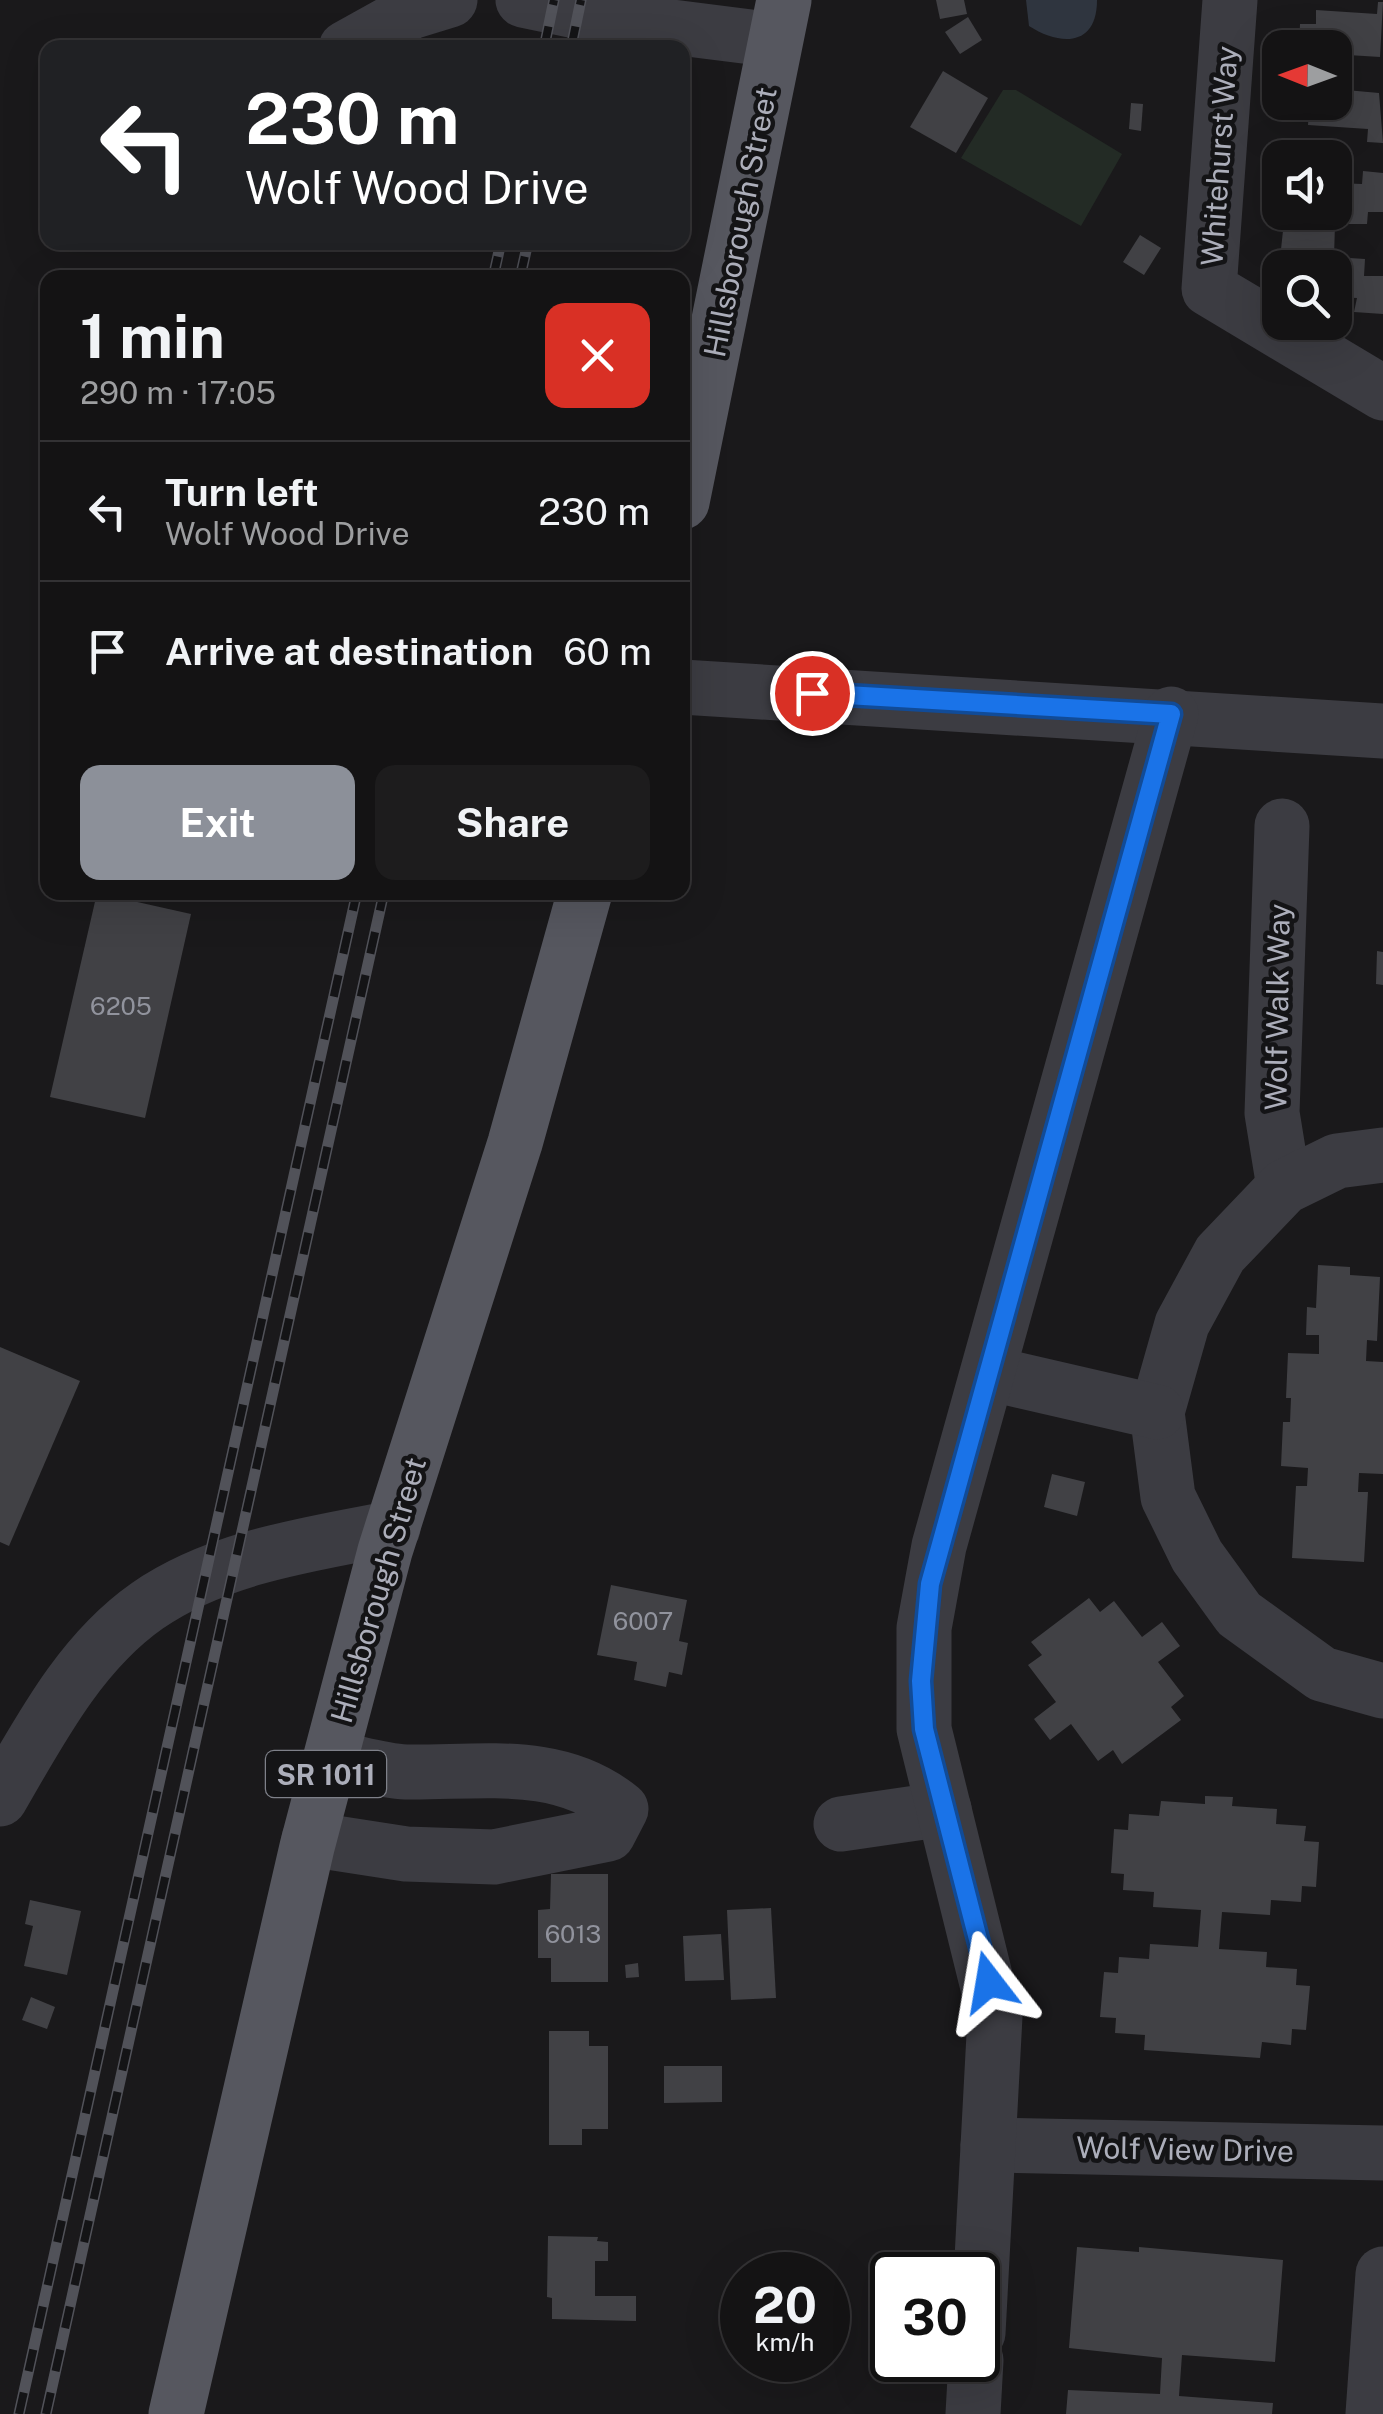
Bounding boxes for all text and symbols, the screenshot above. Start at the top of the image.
north arrow [1262,30,1352,120]
map controls [1262,30,1352,340]
street label: Whitehurst Way [1193,45,1245,267]
text: 230 m [245,77,459,160]
icon: left [80,80,210,210]
street label: Hillsborough Street [696,84,784,360]
button: sound [1262,140,1352,230]
text: Wolf Wood Drive [245,161,589,214]
button: search [1262,250,1352,340]
text: 1 min [80,301,225,372]
button: close [545,303,650,408]
text: 290 m · 17:05 [80,374,276,411]
text: Turn left [165,470,319,515]
icon: left [80,484,135,539]
text: 230 m [538,489,650,534]
text: Wolf Wood Drive [165,515,410,552]
icon: arrive [80,624,135,679]
text: Arrive at destination [165,629,533,674]
text: 60 m [563,629,652,674]
pin [770,651,855,736]
icon: arrive [785,666,840,721]
button: Exit [80,765,355,880]
button: Share [375,765,650,880]
street label: Wolf Walk Way [1257,903,1297,1111]
house number: 6205 [90,991,152,1021]
street label: Hillsborough Street [323,1453,433,1727]
house number: 6007 [613,1606,673,1636]
road number: SR 1011 [266,1751,386,1797]
house number: 6013 [545,1919,601,1949]
position arrow [937,1930,1041,2034]
street label: Wolf View Drive [1076,2129,1294,2169]
speed limit sign: 30 [870,2252,1000,2382]
text: 20 [753,2275,817,2334]
text: km/h [756,2327,814,2357]

